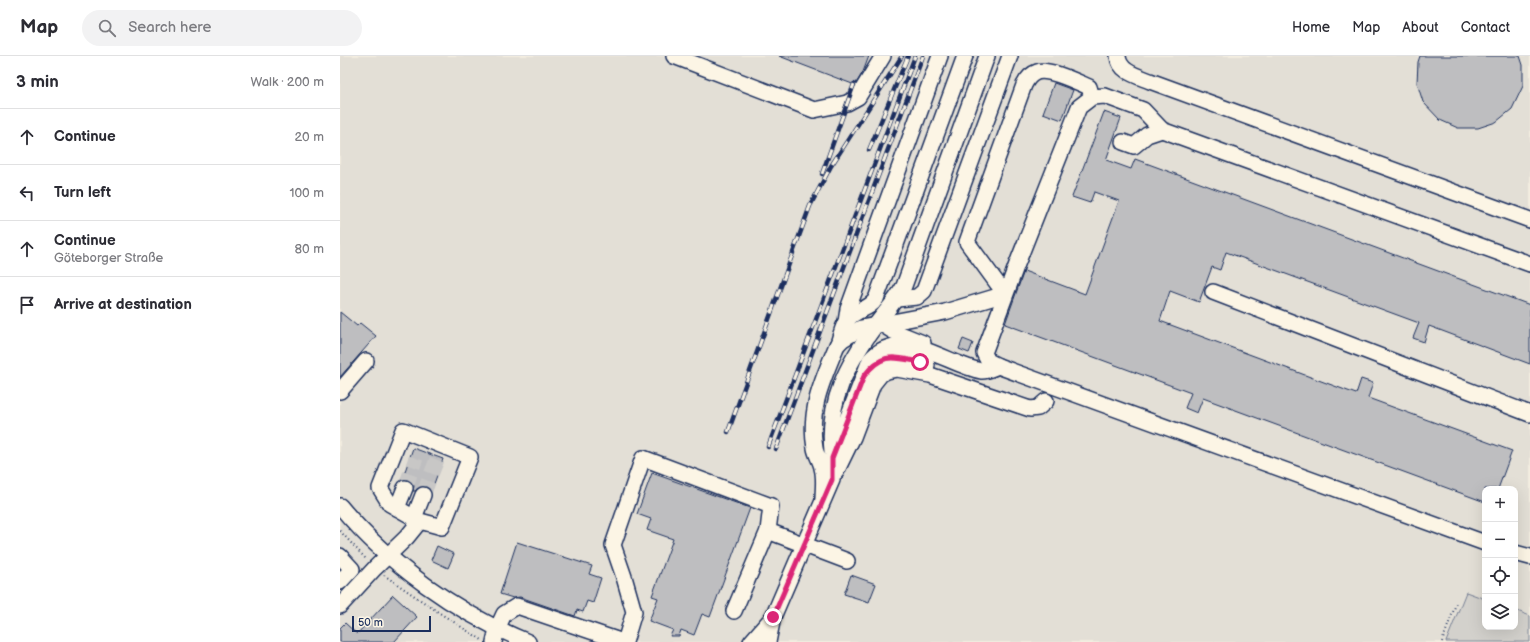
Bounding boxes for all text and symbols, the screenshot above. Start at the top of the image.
search box [82,10,362,46]
text: Map [20,16,58,39]
icon: search [96,17,118,39]
text: Search here [128,18,211,37]
text: Home [1292,19,1330,36]
text: Map [1352,19,1380,36]
text: About [1402,19,1439,36]
text: Contact [1461,19,1510,36]
text: 3 min [16,72,59,92]
text: Walk · 200 m [251,74,324,90]
icon: ahead [16,126,38,148]
text: Continue [54,127,116,146]
text: 20 m [294,129,324,145]
icon: left [16,182,38,204]
text: Turn left [54,183,111,202]
text: 100 m [289,185,324,201]
text: Continue [54,231,116,250]
icon: ahead [16,238,38,260]
text: 80 m [295,241,324,257]
text: Göteborger Straße [54,250,163,266]
icon: arrive [16,294,38,316]
text: Arrive at destination [54,295,192,314]
route start [911,353,929,371]
map controls [1482,486,1518,630]
button: + [1482,486,1518,522]
button: − [1482,522,1518,558]
button: locate [1482,558,1518,594]
button: layers [1482,594,1518,630]
route end [764,608,782,626]
scale bar [352,614,431,633]
text: 50 m [358,616,383,629]

